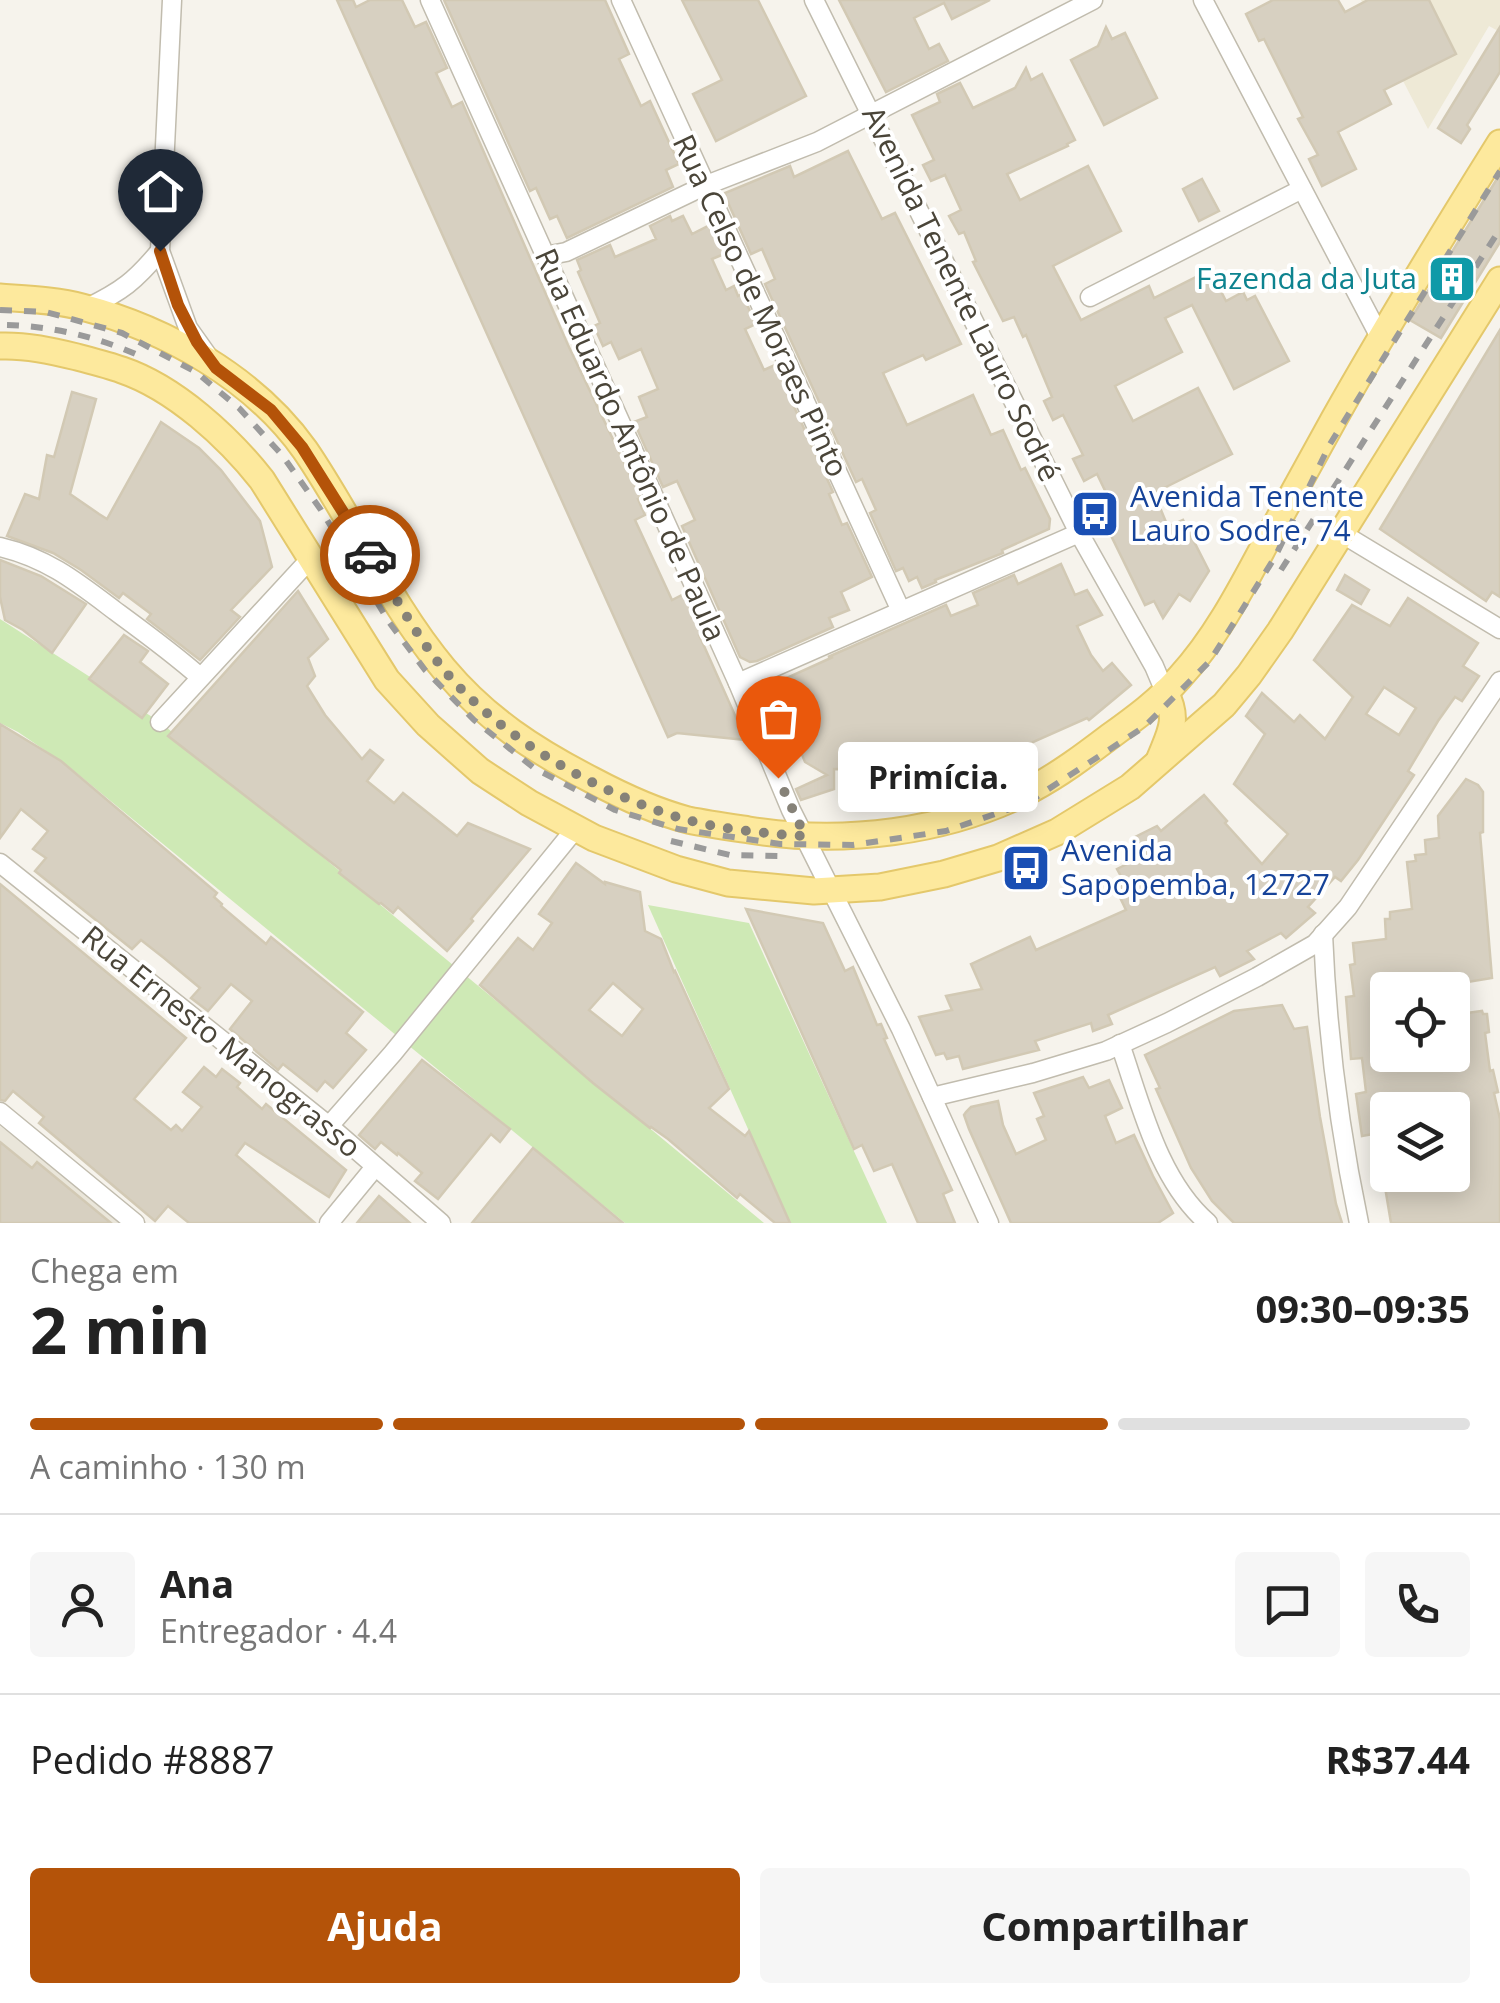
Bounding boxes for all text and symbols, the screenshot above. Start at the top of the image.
street label: Avenida Tenente Lauro Sodré [853,99,1071,488]
street label: Rua Celso de Moraes Pinto [664,127,859,483]
pin [118,149,203,252]
icon: home [133,164,188,219]
street label: Rua Eduardo Antônio de Paula [526,241,737,647]
building icon: Fazenda da Juta [1426,253,1478,305]
place label: Fazenda da Juta [1196,257,1417,298]
place label: Avenida Tenente Lauro Sodre, 74 [1130,475,1364,550]
bus stop icon: Avenida Tenente Lauro Sodre, 74 [1069,488,1121,540]
courier [320,505,420,605]
icon: car [343,528,398,583]
pin [736,676,821,779]
icon: bag [751,691,806,746]
callout: Primícia. [838,743,1038,813]
text: Primícia. [868,755,1008,798]
place label: Avenida Sapopemba, 12727 [1061,829,1330,904]
bus stop icon: Avenida Sapopemba, 12727 [1000,842,1052,894]
street label: Rua Ernesto Manograsso [74,915,370,1166]
map controls [1370,972,1470,1192]
button: locate [1370,972,1470,1072]
button: layers [1370,1092,1470,1192]
text: Chega em [30,1249,179,1292]
text: 09:30–09:35 [1256,1282,1470,1334]
text: 2 min [30,1285,210,1373]
text: A caminho · 130 m [30,1445,306,1488]
button: person [30,1552,135,1657]
button: chat [1235,1552,1340,1657]
button: phone [1365,1552,1470,1657]
text: Ana [160,1557,234,1609]
text: Entregador · 4.4 [160,1609,397,1652]
text: Pedido #8887 [30,1733,274,1785]
text: R$37.44 [1325,1733,1470,1785]
button: Ajuda [30,1868,740,1983]
button: Compartilhar [760,1868,1470,1983]

